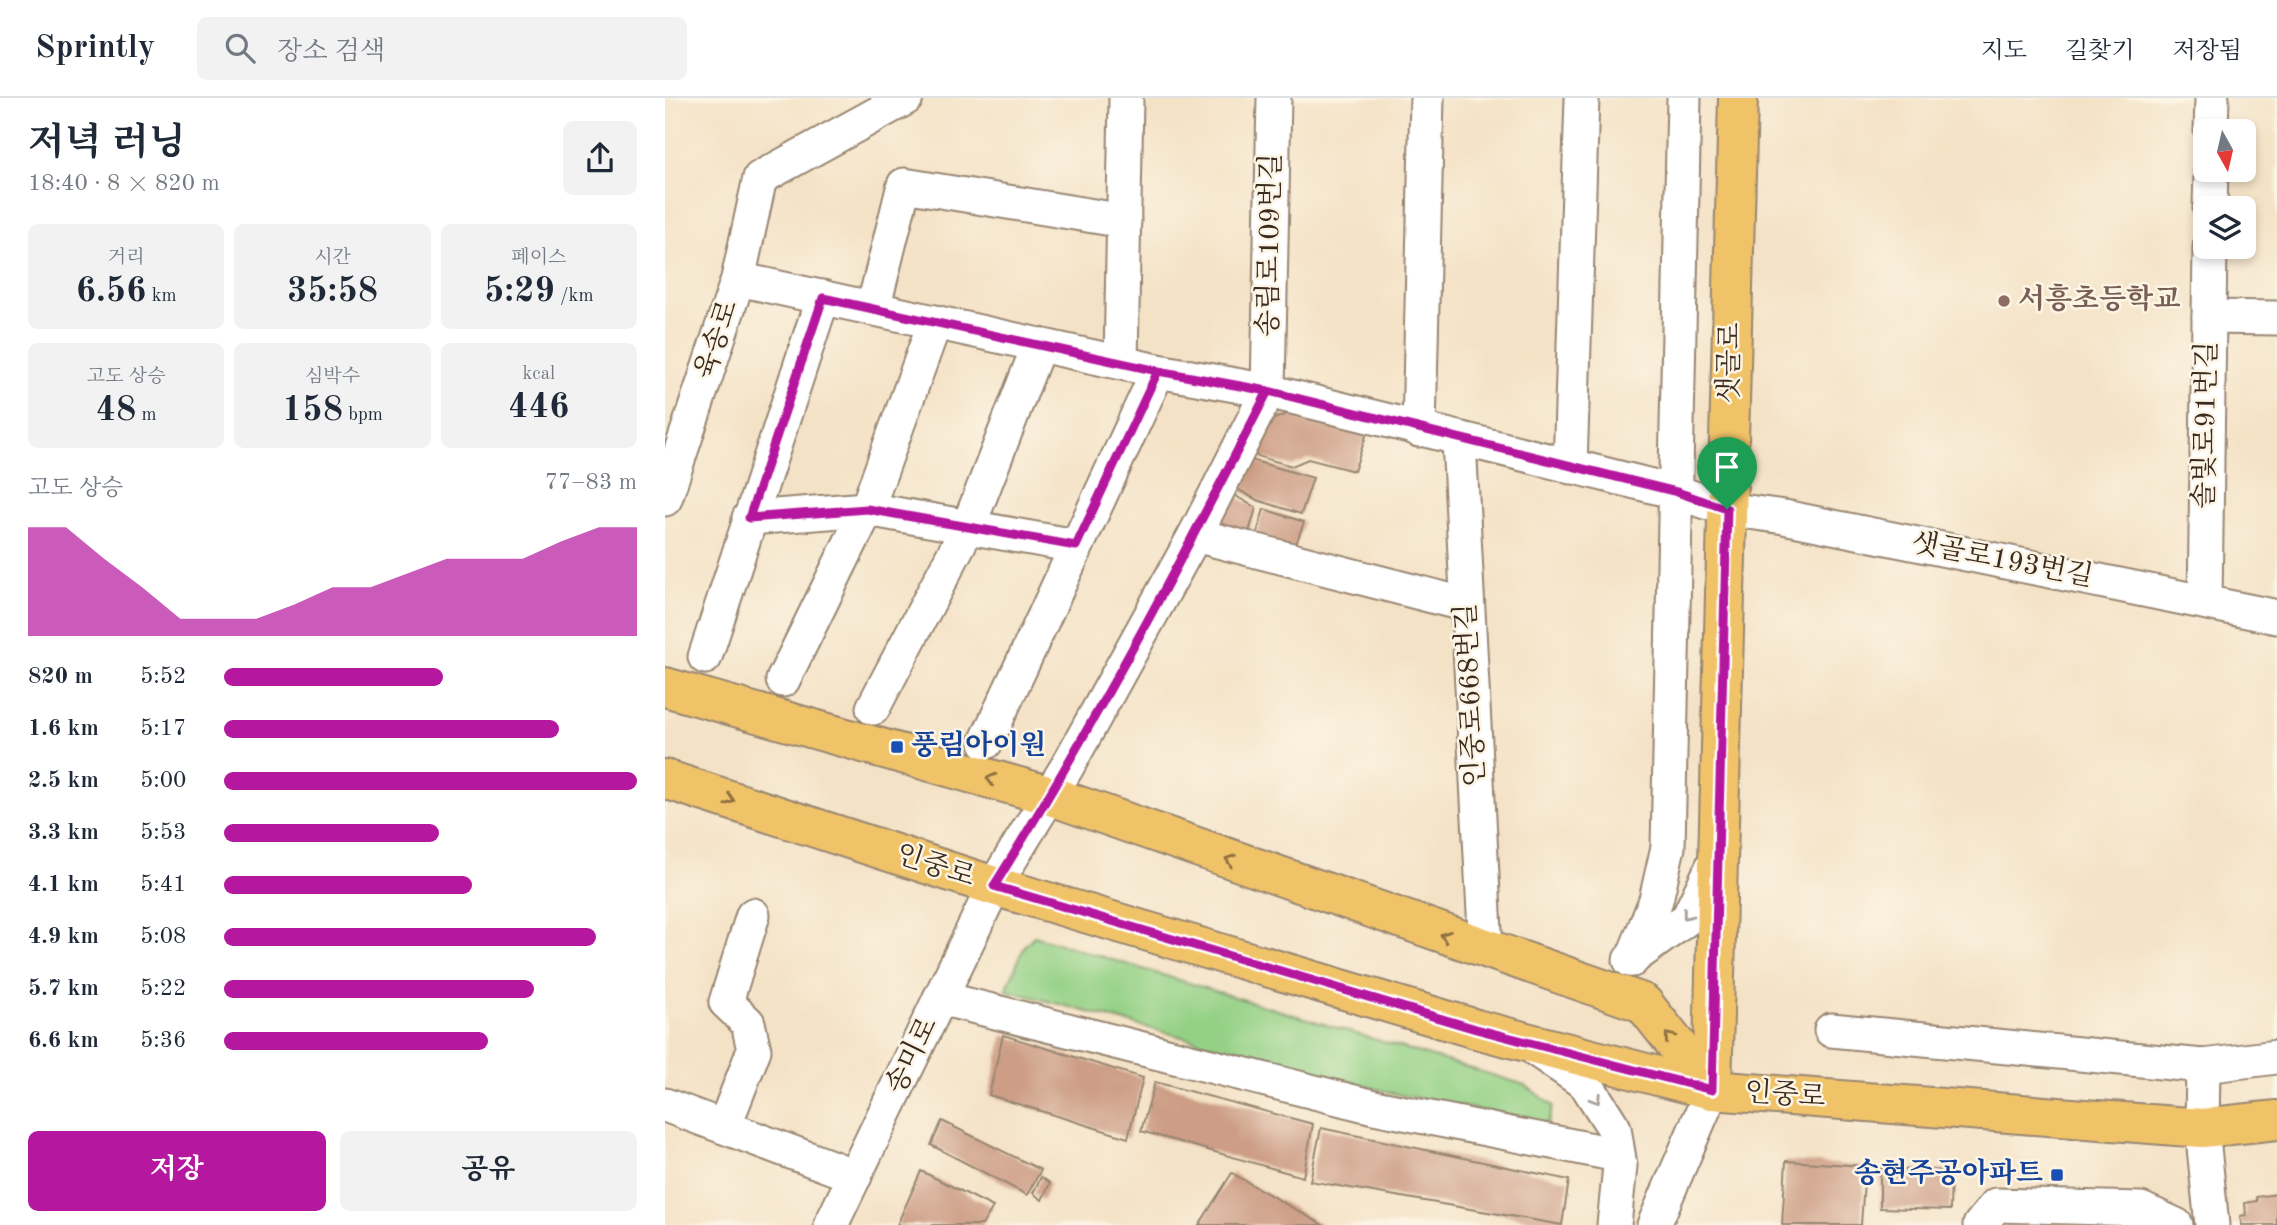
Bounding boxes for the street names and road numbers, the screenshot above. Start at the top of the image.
street label: 송림로109번길 [1252,153,1287,337]
street label: 육송로 [689,296,744,383]
street label: 샛골로 [1714,322,1746,404]
street label: 솔빛로91번길 [2189,341,2222,509]
street label: 샛골로193번길 [1909,528,2095,592]
street label: 인중로668번길 [1451,602,1491,788]
street label: 인중로 [892,839,979,893]
street label: 송미로 [880,1012,943,1099]
street label: 인중로 [1744,1077,1827,1113]

